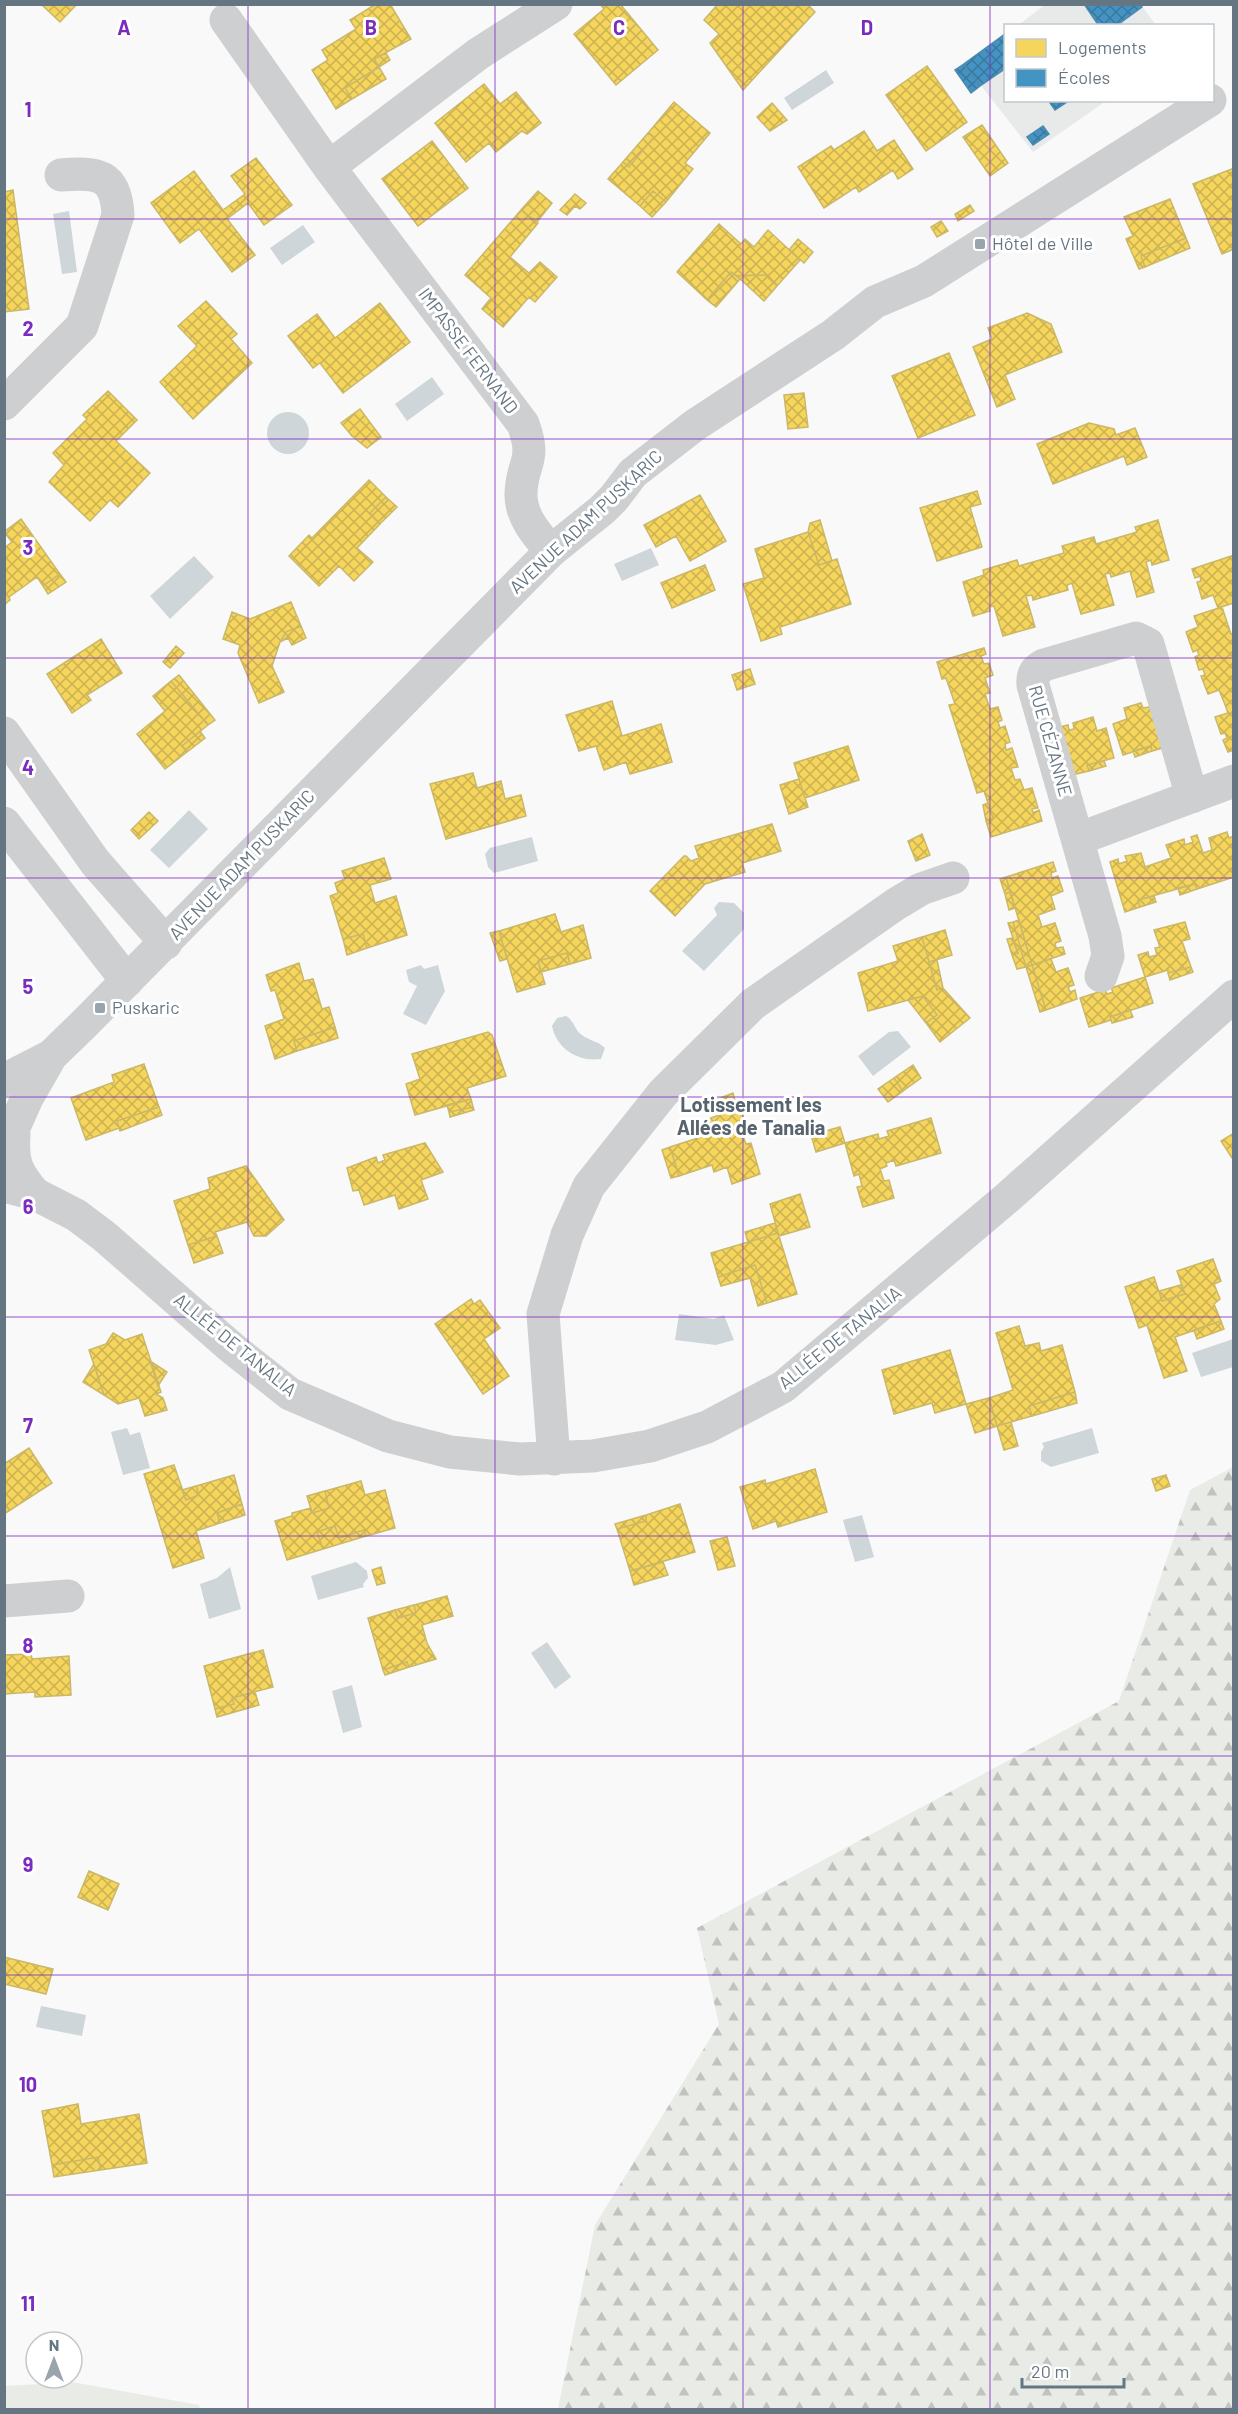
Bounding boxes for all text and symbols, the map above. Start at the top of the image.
text: A [117,15,131,39]
text: B [365,15,377,39]
text: C [613,15,625,39]
text: D [861,15,873,39]
legend [1004,24,1214,102]
text: Logements [1058,36,1147,58]
text: Écoles [1058,66,1110,88]
text: 1 [24,97,32,121]
place label: Hôtel de Ville [992,232,1093,254]
marker: Hôtel de Ville [973,237,987,251]
street label: IMPASSE FERNAND [414,283,523,418]
text: 2 [22,316,34,340]
street label: AVENUE ADAM PUSKARIC [504,445,666,598]
text: 3 [23,535,33,559]
street label: RUE CÉZANNE [1025,683,1077,799]
text: 4 [22,755,34,779]
street label: AVENUE ADAM PUSKARIC [164,785,319,944]
text: 5 [23,974,34,998]
place label: Puskaric [112,996,180,1018]
marker: Puskaric [93,1001,107,1015]
district label: Lotissement les Allées de Tanalia [677,1092,825,1139]
text: 6 [23,1194,34,1218]
street label: ALLÉE DE TANALIA [774,1281,905,1393]
street label: ALLÉE DE TANALIA [170,1288,301,1400]
text: 7 [23,1413,33,1437]
text: 8 [23,1633,34,1657]
text: 9 [23,1852,33,1876]
text: 10 [19,2072,37,2096]
text: 11 [21,2291,35,2315]
north arrow [24,2330,84,2390]
text: N [49,2335,59,2354]
scale bar [1022,2351,1124,2389]
text: 20 m [1031,2360,1069,2382]

